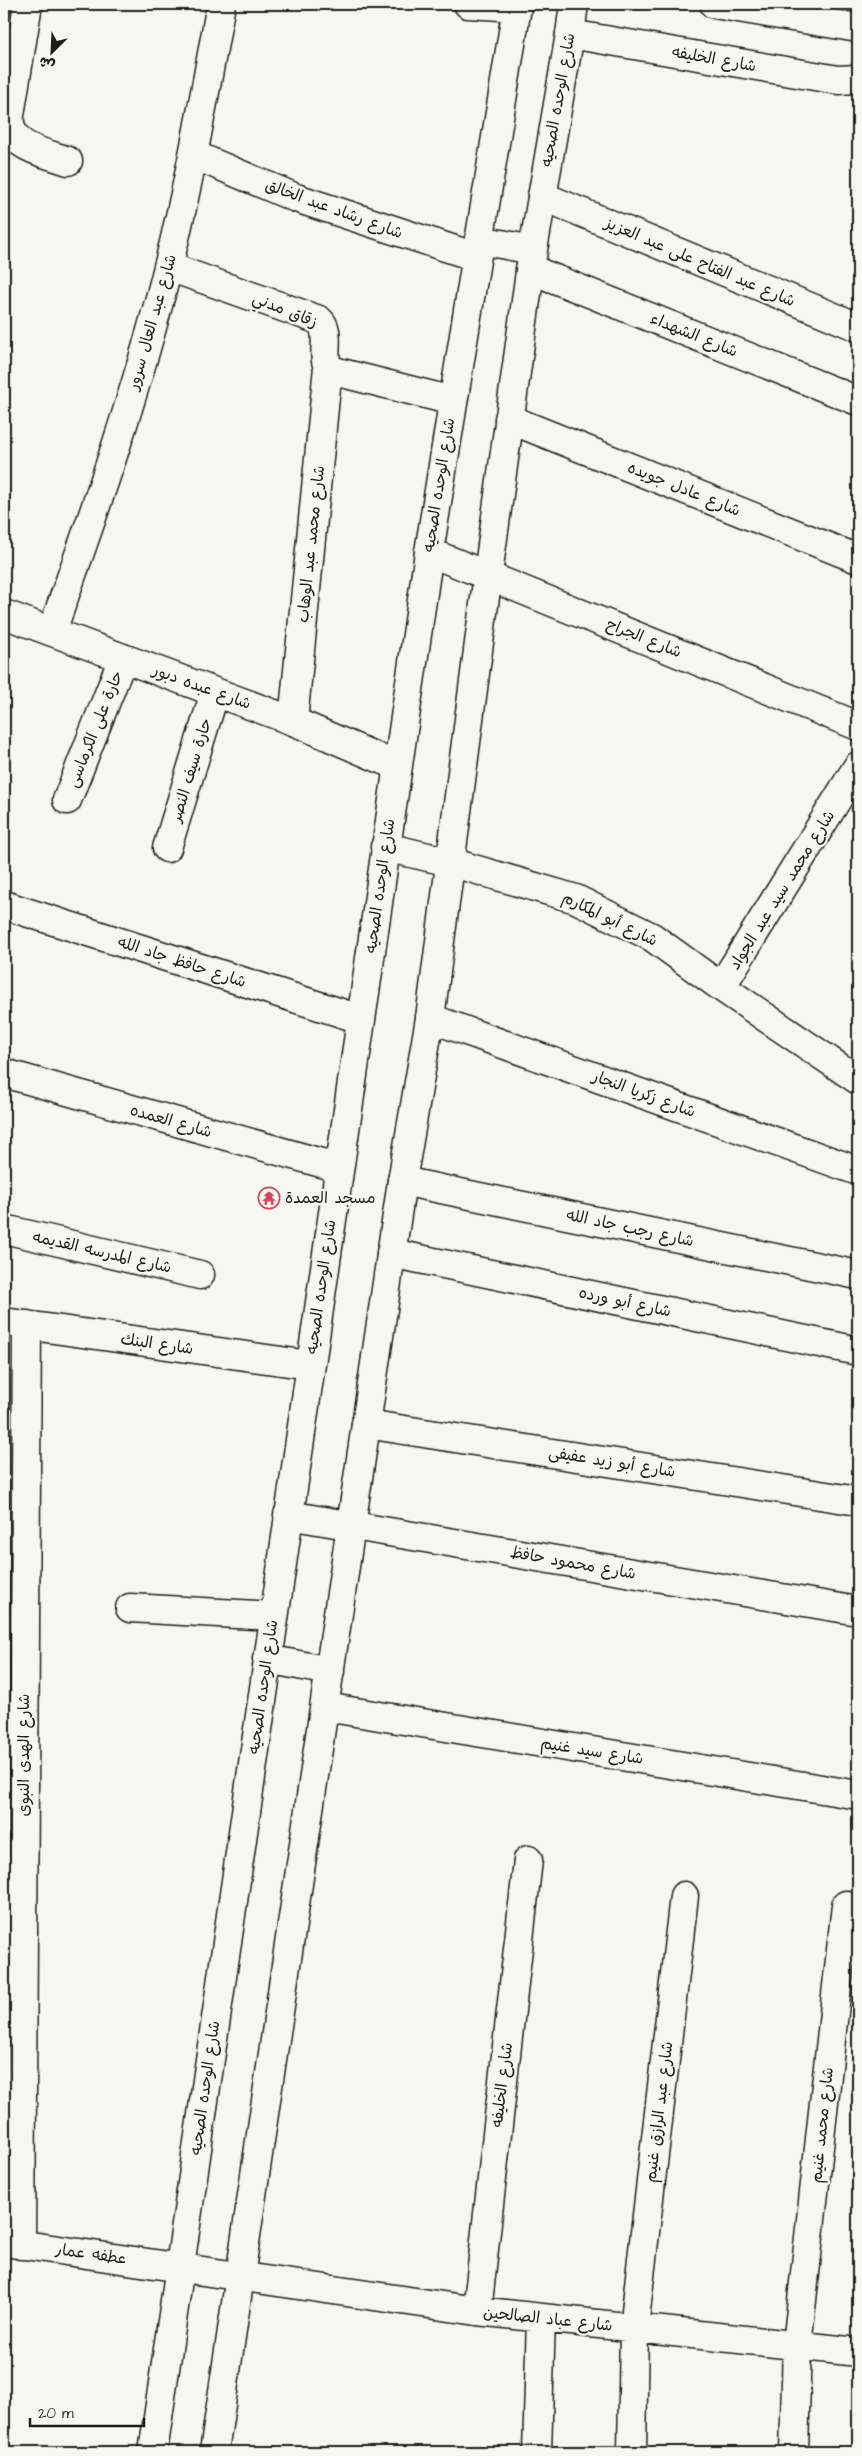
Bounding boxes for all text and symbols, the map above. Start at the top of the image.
north arrow [28,28,78,78]
street label: شارع الوحده الصحيه [535,31,581,169]
street label: شارع الخليفه [670,41,758,77]
text: ش [36,51,58,75]
street label: شارع رشاد عبد الخالق [262,174,406,244]
street label: شارع عبد الفتاح على عبد العزيز [600,211,799,312]
street label: شارع عبد العال سرور [122,252,182,394]
street label: زقاق مدني [248,287,321,336]
street label: شارع الشهداء [647,308,741,362]
street label: شارع الوحده الصحيه [418,416,460,554]
street label: شارع عادل جويده [624,456,744,522]
street label: شارع محمد عبد الوهاب [292,464,330,624]
street label: شارع الجراح [603,613,685,663]
street label: شارع عبده دبور [148,658,254,715]
street label: حارة على الكرماسى [62,667,128,791]
street label: حارة سيف النصر [164,715,217,827]
street label: شارع محمد سيد عبد الجواد [724,806,840,974]
street label: شارع الوحده الصحيه [360,817,400,955]
street label: شارع أبو المكارم [558,886,661,953]
street label: شارع حافظ جاد الله [115,931,249,993]
street label: شارع زكريا النجار [587,1064,699,1123]
street label: شارع العمده [127,1099,215,1143]
temple icon: مسجد العمدة [257,1186,281,1210]
place label: مسجد العمدة [285,1187,376,1209]
street label: شارع رجب جاد الله [564,1204,696,1252]
street label: شارع الوحده الصحيه [301,1218,341,1356]
street label: شارع المدرسه القديمه [30,1225,174,1279]
street label: شارع أبو ورده [577,1281,673,1323]
street label: شارع البنك [119,1328,195,1360]
street label: شارع أبو زيد عفيفى [547,1441,677,1483]
street label: شارع محمود حافظ [508,1541,638,1585]
street label: شارع الوحده الصحيه [243,1618,283,1756]
street label: شارع الهدى النبوى [13,1694,35,1816]
street label: شارع سيد غنيم [539,1732,645,1771]
street label: شارع الوحده الصحيه [185,2019,225,2157]
street label: شارع عبد الرازق غنيم [639,2040,680,2184]
street label: شارع الخليفه [486,2041,518,2129]
street label: شارع محمد غنيم [805,2066,840,2184]
street label: عطفه عمار [53,2238,128,2270]
street label: شارع عباد الصالحين [482,2301,614,2337]
scale bar [30,2396,144,2428]
text: 20 m [38,2403,74,2424]

